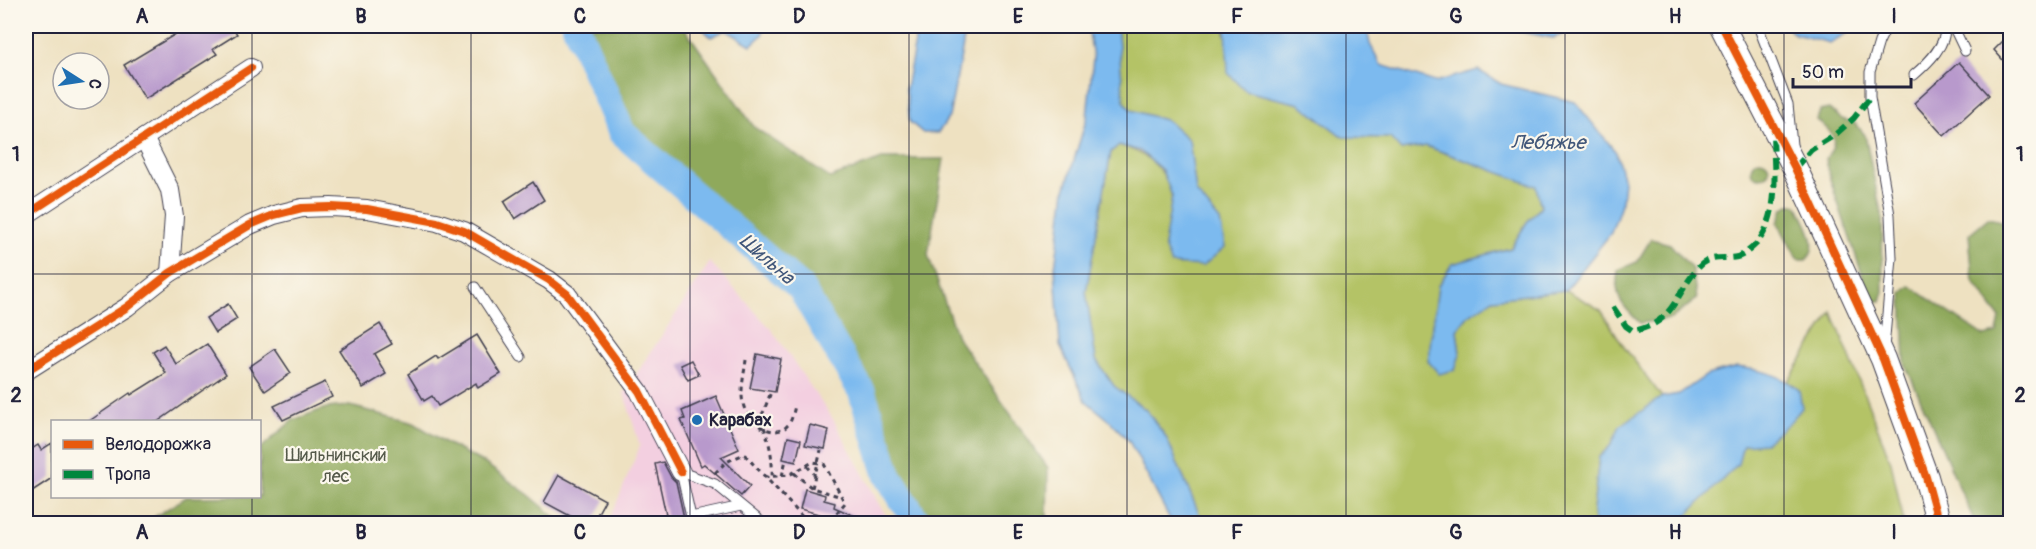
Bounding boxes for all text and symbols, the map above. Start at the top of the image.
text: A [136,4,149,29]
text: B [355,4,367,29]
text: C [574,4,586,29]
text: D [793,4,806,29]
text: E [1013,4,1024,29]
text: F [1231,4,1243,29]
text: G [1449,4,1463,29]
text: H [1669,4,1682,29]
text: I [1891,4,1897,29]
north arrow [51,51,111,111]
scale bar [1793,51,1912,89]
text: 50 m [1802,61,1844,84]
text: С [84,77,106,91]
water label: Лебяжье [1511,130,1587,155]
text: 1 [12,142,20,167]
text: 1 [2016,142,2024,167]
water label: Шильна [735,228,801,291]
text: 2 [10,383,22,408]
text: 2 [2014,383,2026,408]
place label: Карабах [709,409,772,432]
marker: Карабах [690,413,704,427]
legend [51,420,261,498]
text: Велодорожка [105,433,211,456]
park label: Шильнинский лес [285,444,387,488]
text: Тропа [105,463,151,486]
text: A [136,520,149,545]
text: B [355,520,367,545]
text: C [574,520,586,545]
text: D [793,520,806,545]
text: E [1013,520,1024,545]
text: F [1231,520,1243,545]
text: G [1449,520,1463,545]
text: H [1669,520,1682,545]
text: I [1891,520,1897,545]

